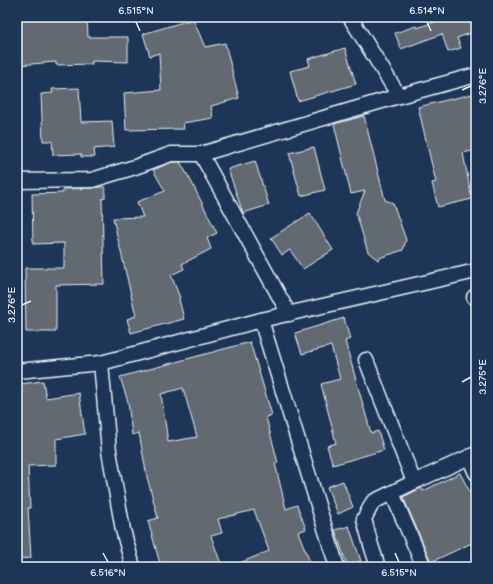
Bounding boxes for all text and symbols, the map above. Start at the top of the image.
text: 6.515°N [118,5,154,17]
text: 6.514°N [409,5,445,17]
text: 3.276°E [477,68,489,104]
text: 3.276°E [6,287,18,323]
text: 3.275°E [477,359,489,395]
text: 6.516°N [90,567,126,579]
text: 6.515°N [381,567,417,579]

